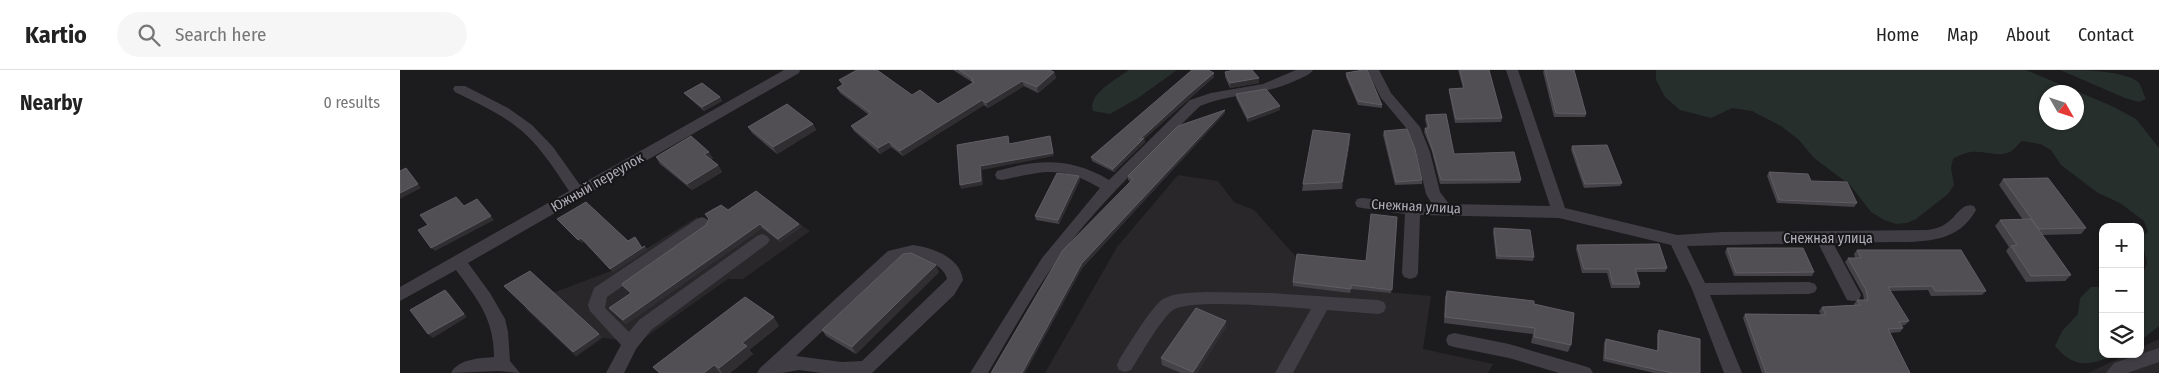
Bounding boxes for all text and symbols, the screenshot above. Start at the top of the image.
search box [117,12,467,57]
text: Kartio [25,21,87,49]
icon: search [135,21,163,49]
text: Search here [175,23,266,46]
text: Home [1876,24,1919,46]
text: Map [1947,24,1978,46]
text: About [2006,24,2050,46]
text: Contact [2078,24,2134,46]
north arrow [2039,85,2084,130]
text: Nearby [20,90,82,116]
text: 0 results [323,93,380,112]
street label: Южный переулок [548,149,647,216]
street label: Снежная улица [1371,196,1461,217]
map controls [2099,223,2144,358]
button: + [2099,223,2144,268]
street label: Снежная улица [1783,230,1873,247]
button: − [2099,268,2144,313]
button: layers [2099,313,2144,358]

